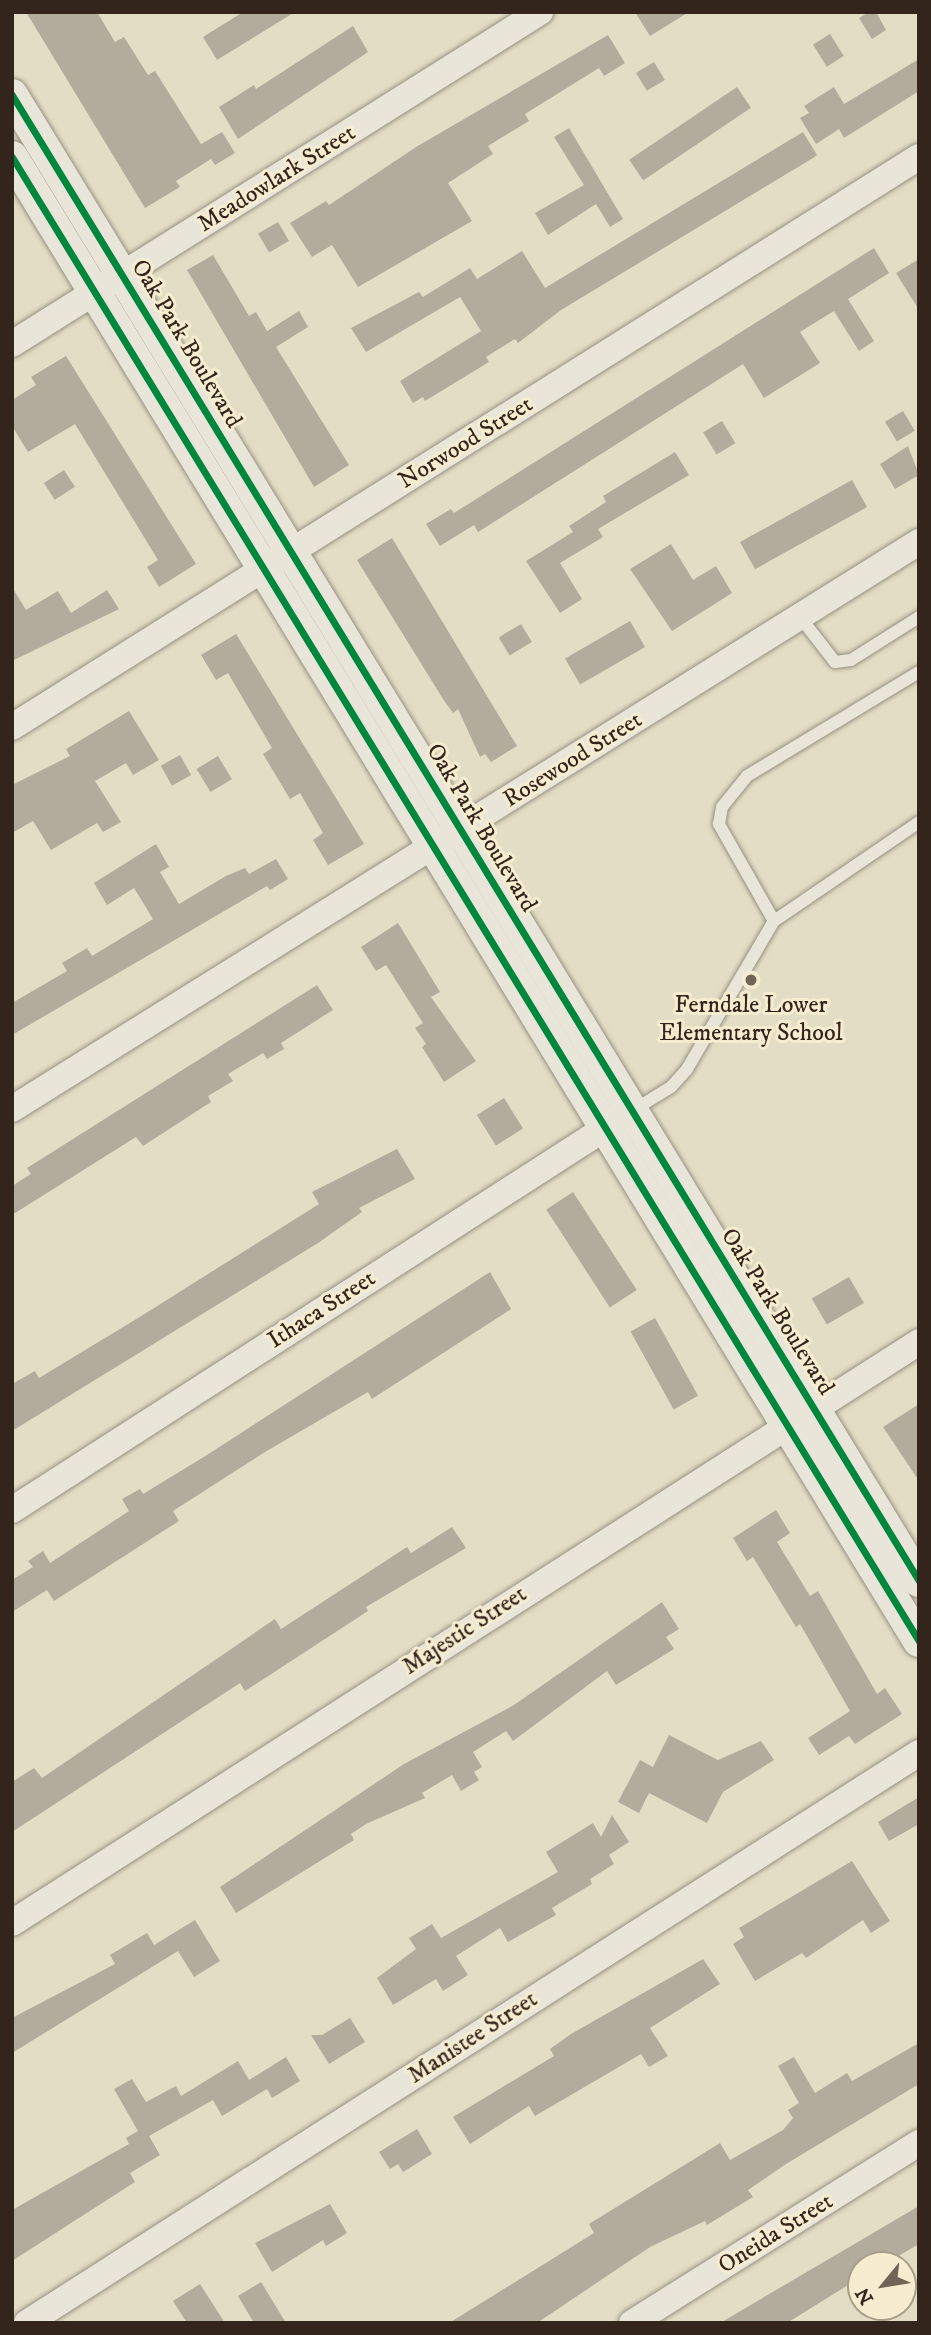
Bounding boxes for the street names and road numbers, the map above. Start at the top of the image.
street label: Meadowlark Street [193,119,361,239]
street label: Oak Park Boulevard [124,255,248,433]
street label: Norwood Street [394,390,538,496]
street label: Rosewood Street [498,706,648,814]
street label: Oak Park Boulevard [419,739,543,917]
street label: Oak Park Boulevard [714,1223,840,1401]
street label: Ithaca Street [263,1265,381,1355]
street label: Majestic Street [398,1580,532,1682]
street label: Manistee Street [403,1986,543,2090]
street label: Oneida Street [713,2187,839,2281]

